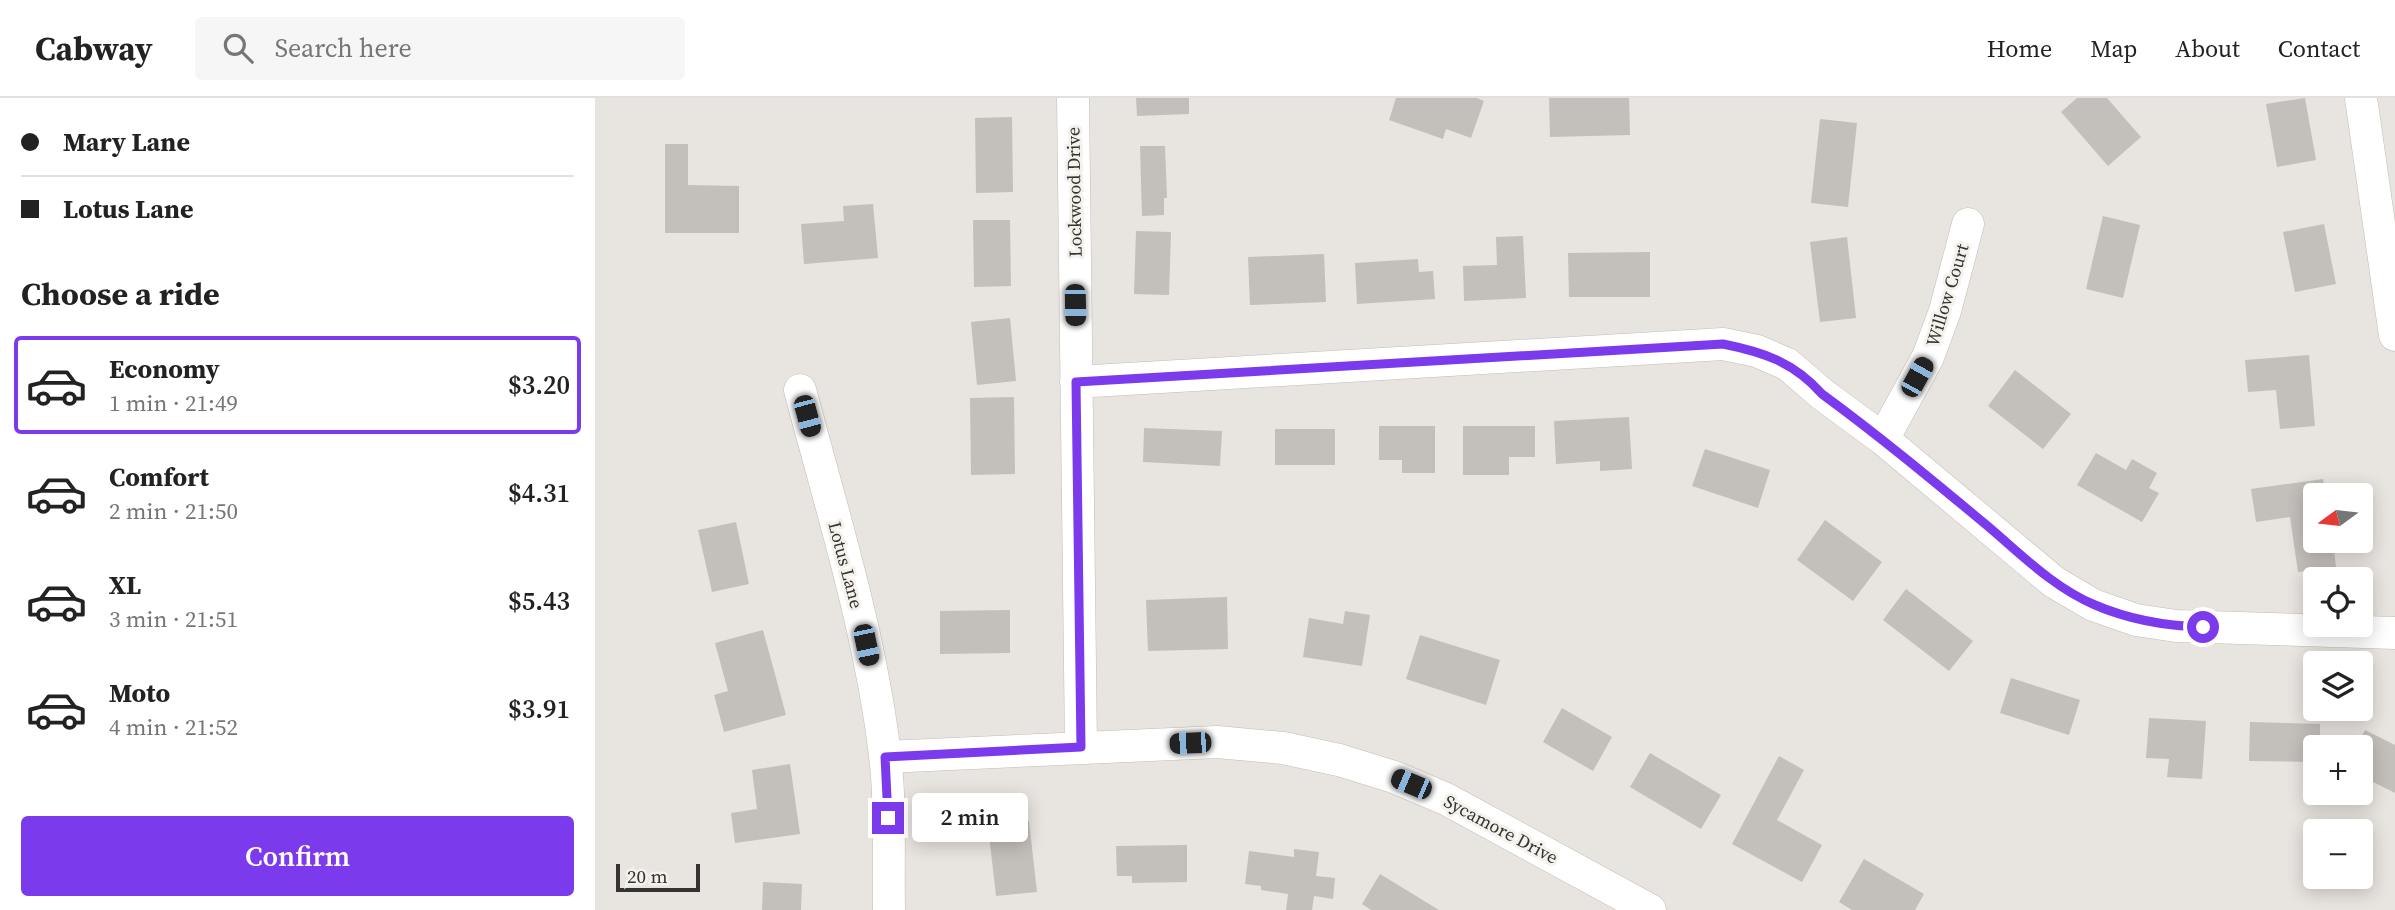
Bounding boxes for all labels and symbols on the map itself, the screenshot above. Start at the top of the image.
street label: Lockwood Drive [1060,127,1088,257]
street label: Willow Court [1920,240,1975,349]
car [1065,284,1086,326]
car [1898,354,1937,400]
car [792,393,823,439]
north arrow [2303,483,2373,553]
street label: Lotus Lane [822,519,870,611]
route start [2187,611,2219,643]
car [852,622,881,668]
car [1169,732,1212,754]
car [1388,766,1435,802]
street label: Sycamore Drive [1440,788,1562,870]
callout: 2 min [913,794,1028,842]
route end [872,802,904,834]
scale bar [616,861,700,893]

